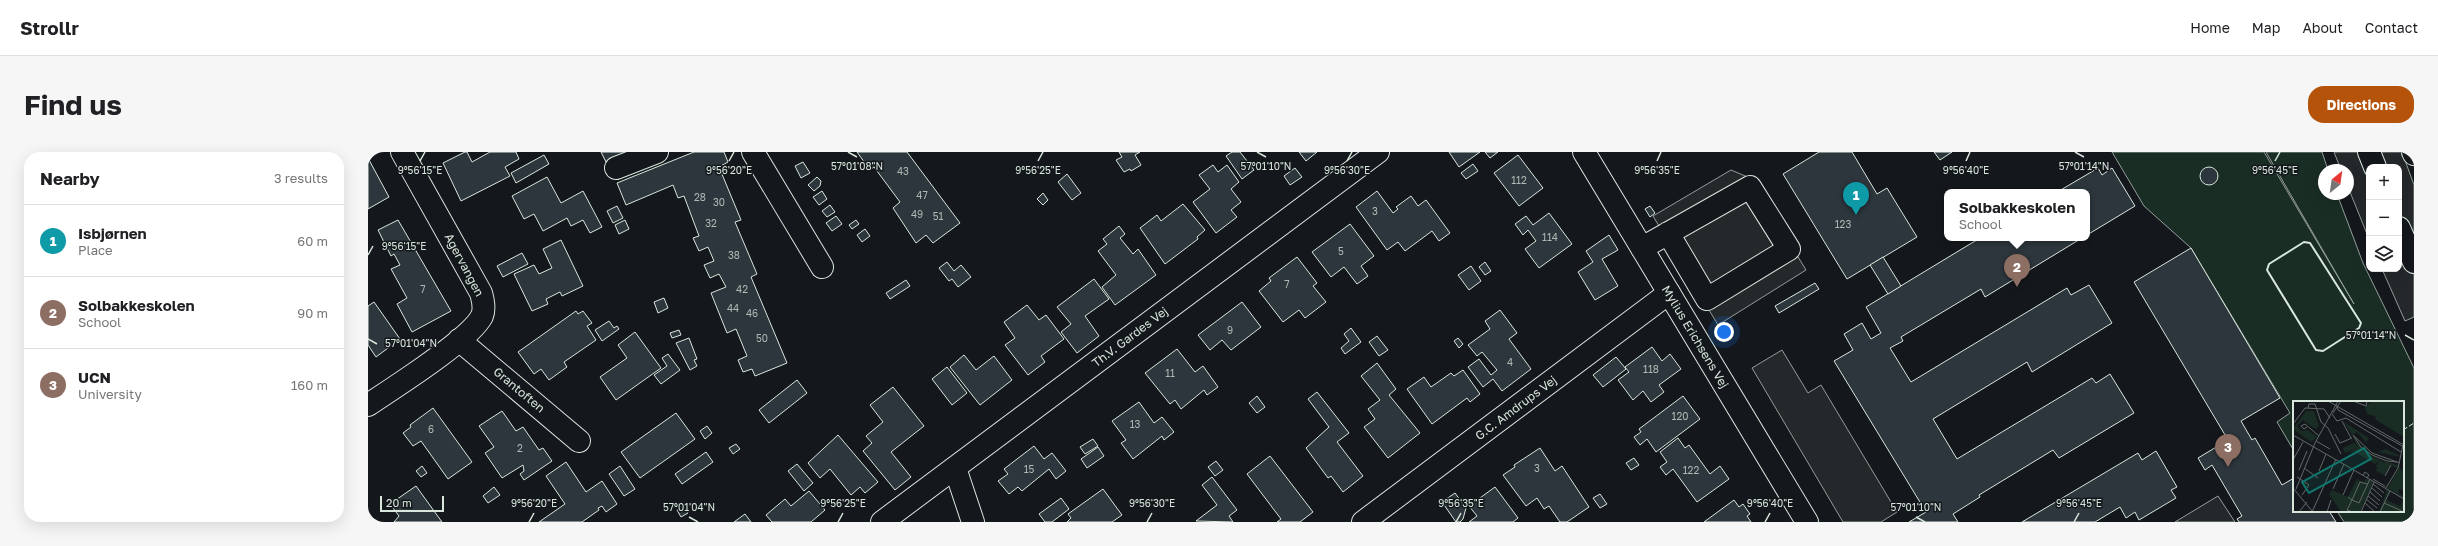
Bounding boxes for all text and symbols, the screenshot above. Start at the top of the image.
text: Strollr [20,16,79,39]
text: Home [2190,19,2230,36]
text: Map [2252,19,2280,36]
text: About [2302,19,2343,36]
text: Contact [2365,19,2418,36]
button: Directions [2308,86,2414,123]
text: Find us [24,88,122,121]
text: 57°01'08"N [831,160,883,172]
text: 57°01'10"N [1241,160,1291,172]
text: 57°01'14"N [2059,160,2109,172]
text: 9°56'15"E [398,164,442,176]
text: 9°56'20"E [706,164,752,176]
text: 9°56'25"E [1015,164,1061,176]
text: 9°56'30"E [1324,164,1370,176]
text: 9°56'35"E [1634,164,1680,176]
text: 9°56'40"E [1943,164,1989,176]
text: 9°56'45"E [2252,164,2298,176]
north arrow [2318,164,2354,200]
map controls [2366,164,2402,272]
button: + [2366,164,2402,200]
house number: 43 [897,165,909,177]
text: Nearby [40,168,100,189]
text: 3 results [274,170,328,186]
house number: 112 [1511,174,1527,186]
pin: 1 [1843,182,1869,215]
house number: 47 [916,189,928,201]
popup [1944,189,2090,241]
house number: 28 [694,191,706,203]
house number: 30 [713,196,725,208]
text: Solbakkeskolen [1959,198,2075,216]
button: − [2366,200,2402,236]
house number: 3 [1372,205,1378,217]
house number: 49 [911,208,923,220]
house number: 51 [933,210,943,222]
text: School [1959,216,2002,232]
house number: 32 [705,217,717,229]
house number: 123 [1835,218,1851,230]
text: Isbjørnen [78,224,147,242]
street label: Agervangen [441,231,487,299]
house number: 114 [1542,231,1558,243]
text: 1 [50,233,56,249]
text: 60 m [297,233,328,249]
button: layers [2366,236,2402,272]
text: 9°56'15"E [382,240,426,252]
text: Place [78,242,113,258]
house number: 5 [1338,245,1344,257]
house number: 38 [728,249,740,261]
pin: 2 [2004,254,2030,287]
house number: 7 [1284,278,1290,290]
house number: 7 [420,283,426,295]
house number: 42 [736,283,748,295]
street label: Mylius Erichsens Vej [1659,283,1732,391]
text: Solbakkeskolen [78,296,195,314]
house number: 44 [727,302,739,314]
street label: Th.V. Gardes Vej [1089,303,1171,370]
text: 2 [49,305,57,321]
text: 90 m [297,305,328,321]
house number: 46 [746,307,758,319]
text: School [78,314,121,330]
your location [1714,322,1734,342]
house number: 9 [1227,324,1233,336]
text: 57°01'14"N [2346,329,2396,341]
house number: 50 [756,332,768,344]
text: 57°01'04"N [385,337,437,349]
house number: 4 [1507,356,1513,368]
house number: 118 [1643,363,1659,375]
street label: Grantoften [491,364,548,415]
house number: 11 [1165,367,1175,379]
text: UCN [78,368,111,386]
street label: G.C. Amdrups Vej [1472,372,1559,443]
text: 3 [49,377,57,393]
text: 160 m [291,377,328,393]
text: University [78,386,142,402]
inset map [2293,401,2404,512]
house number: 120 [1672,410,1688,422]
house number: 13 [1130,418,1140,430]
house number: 6 [428,423,434,435]
pin: 3 [2215,434,2241,467]
house number: 2 [517,442,523,454]
house number: 3 [1534,462,1540,474]
house number: 15 [1024,463,1035,475]
house number: 122 [1683,464,1699,476]
scale bar [380,494,444,513]
text: 20 m [386,496,412,509]
text: 9°56'20"E [511,497,557,509]
text: 9°56'25"E [820,497,866,509]
text: 9°56'30"E [1129,497,1175,509]
text: 9°56'35"E [1438,497,1484,509]
text: 9°56'40"E [1747,497,1793,509]
text: 9°56'45"E [2056,497,2102,509]
text: 57°01'04"N [663,501,715,513]
text: 57°01'10"N [1891,501,1941,513]

